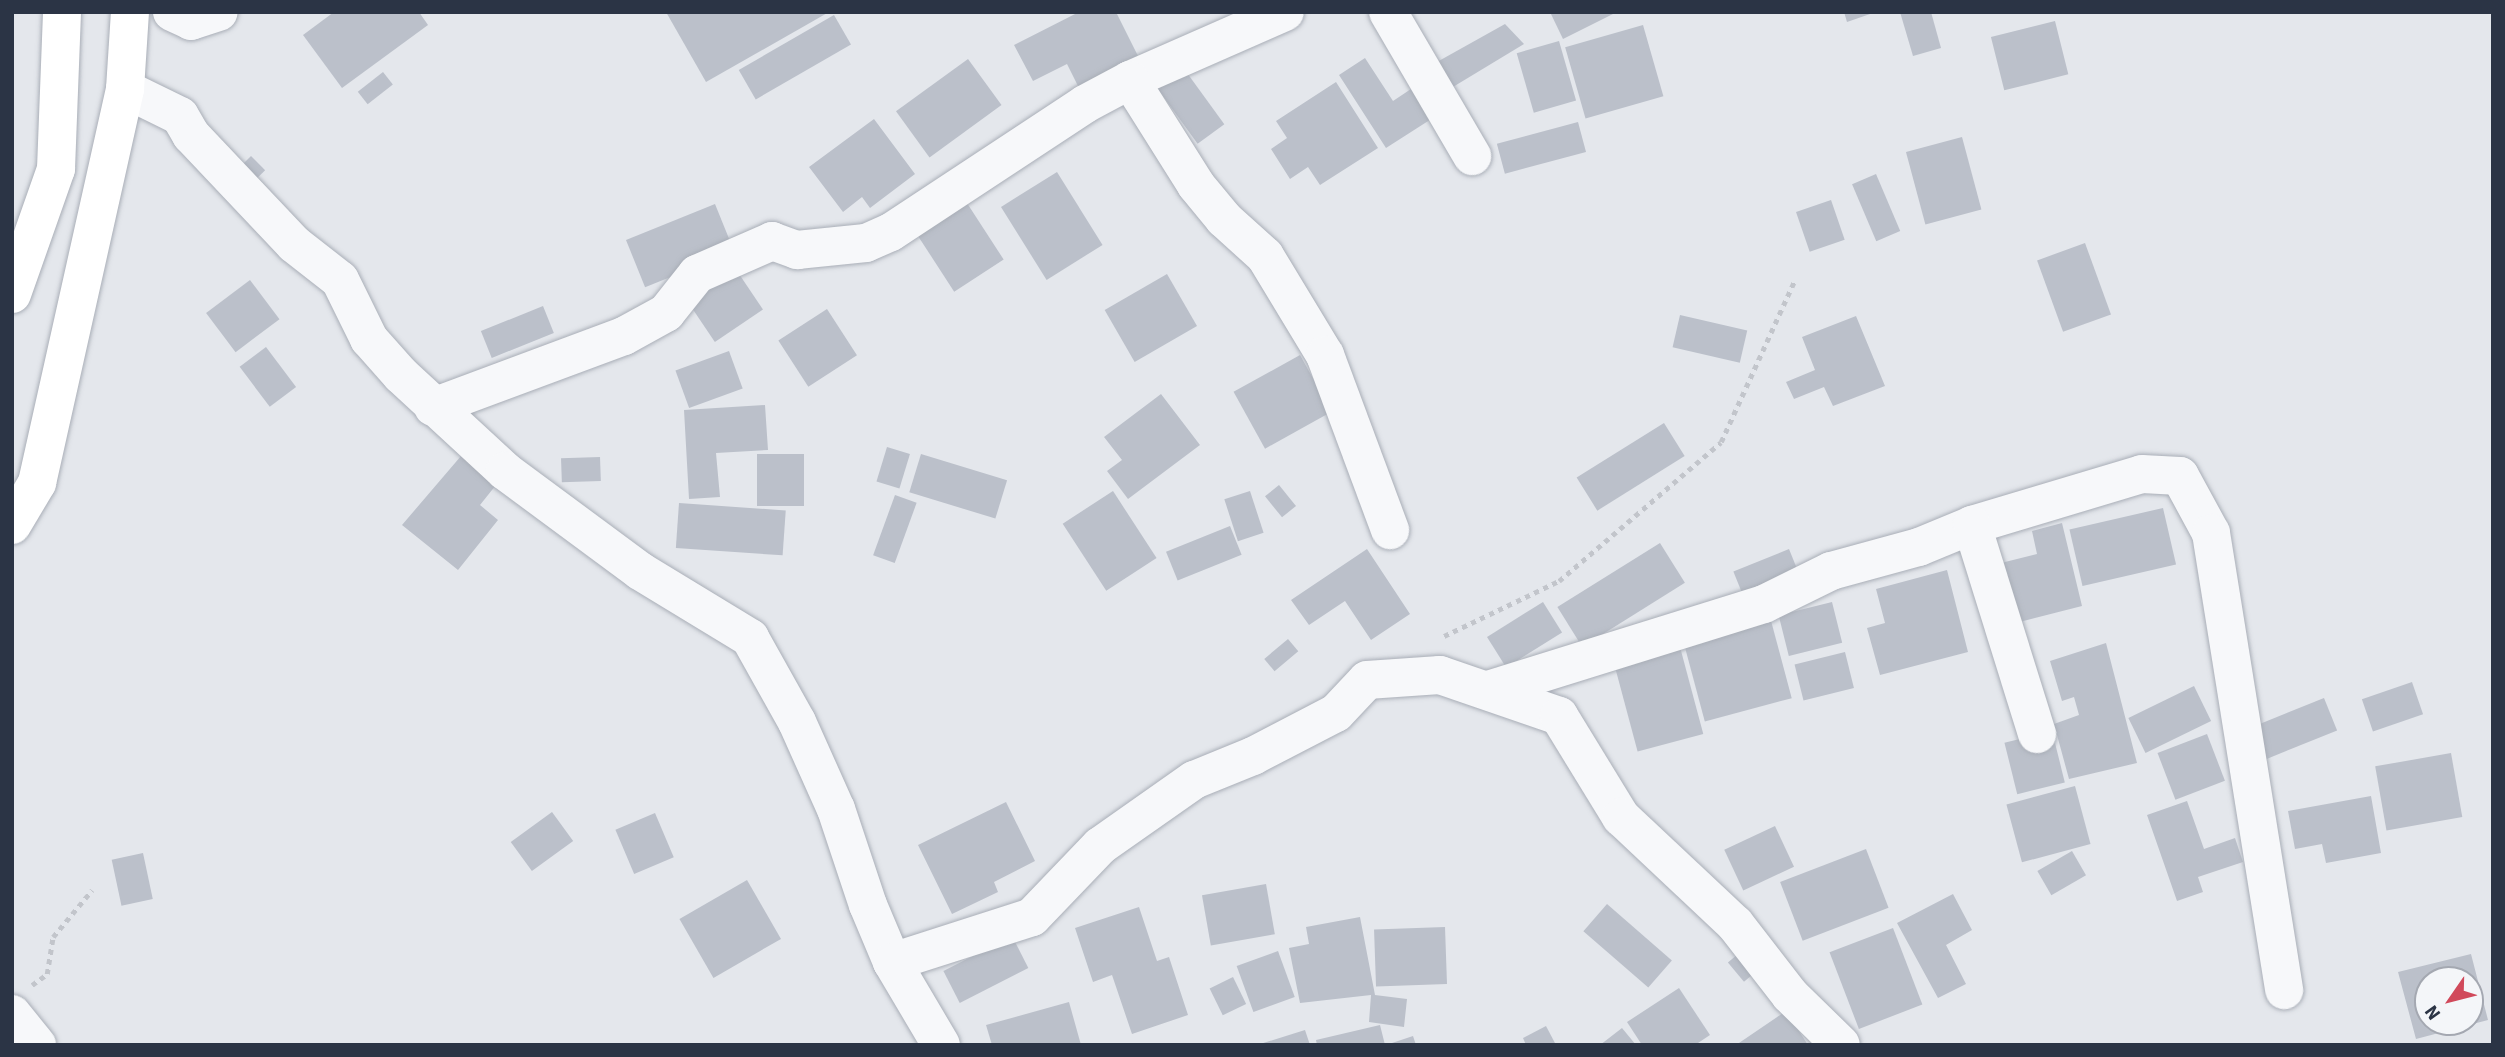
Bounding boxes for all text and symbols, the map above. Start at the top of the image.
north arrow [2414,966,2484,1036]
text: N [2418,999,2448,1025]

